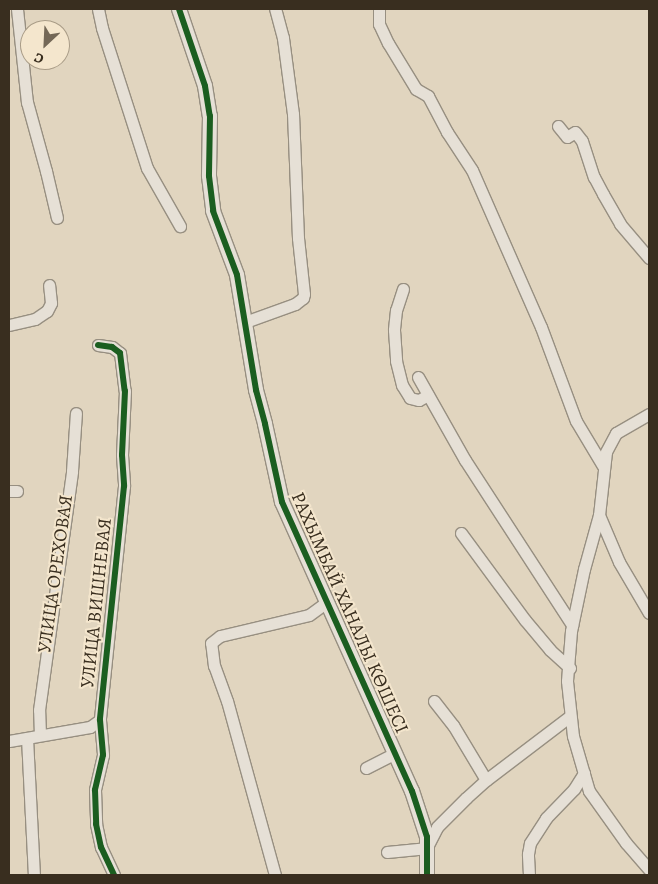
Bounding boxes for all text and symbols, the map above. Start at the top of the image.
north arrow [20,20,70,70]
text: С [31,48,47,69]
street label: РАХЫМБАЙ ХАНАЛЫ КӨШЕСІ [285,489,413,737]
street label: УЛИЦА ОРЕХОВАЯ [34,493,78,655]
street label: УЛИЦА ВИШНЕВАЯ [77,517,117,689]

